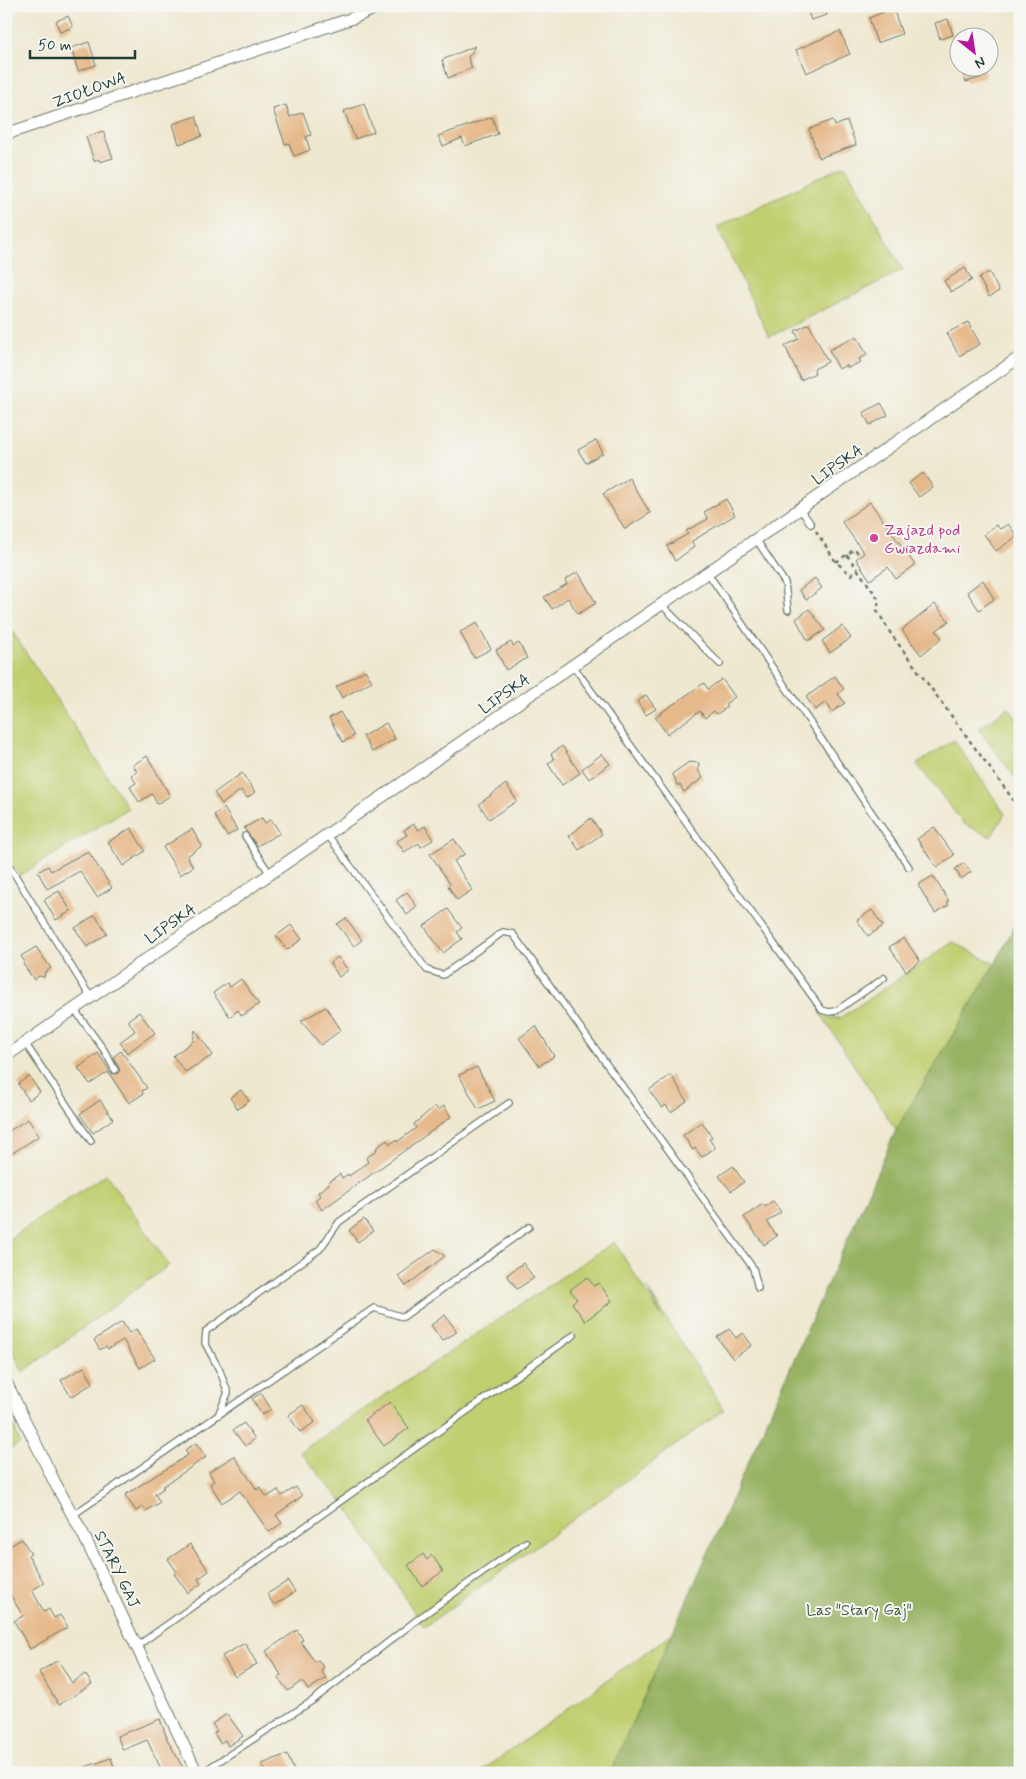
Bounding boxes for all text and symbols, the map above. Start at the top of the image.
scale bar [30,28,135,60]
north arrow [948,28,998,78]
text: 50 m [38,36,72,56]
text: N [971,52,989,73]
street label: ZIOŁOWA [50,67,129,113]
street label: LIPSKA [808,440,868,490]
place label: Zajazd pod Gwiazdami [884,520,961,559]
marker: Zajazd pod Gwiazdami [868,532,880,544]
street label: LIPSKA [475,669,535,719]
street label: LIPSKA [141,899,201,949]
street label: STARY GAJ [89,1527,145,1612]
park label: Las "Stary Gaj" [806,1600,912,1621]

